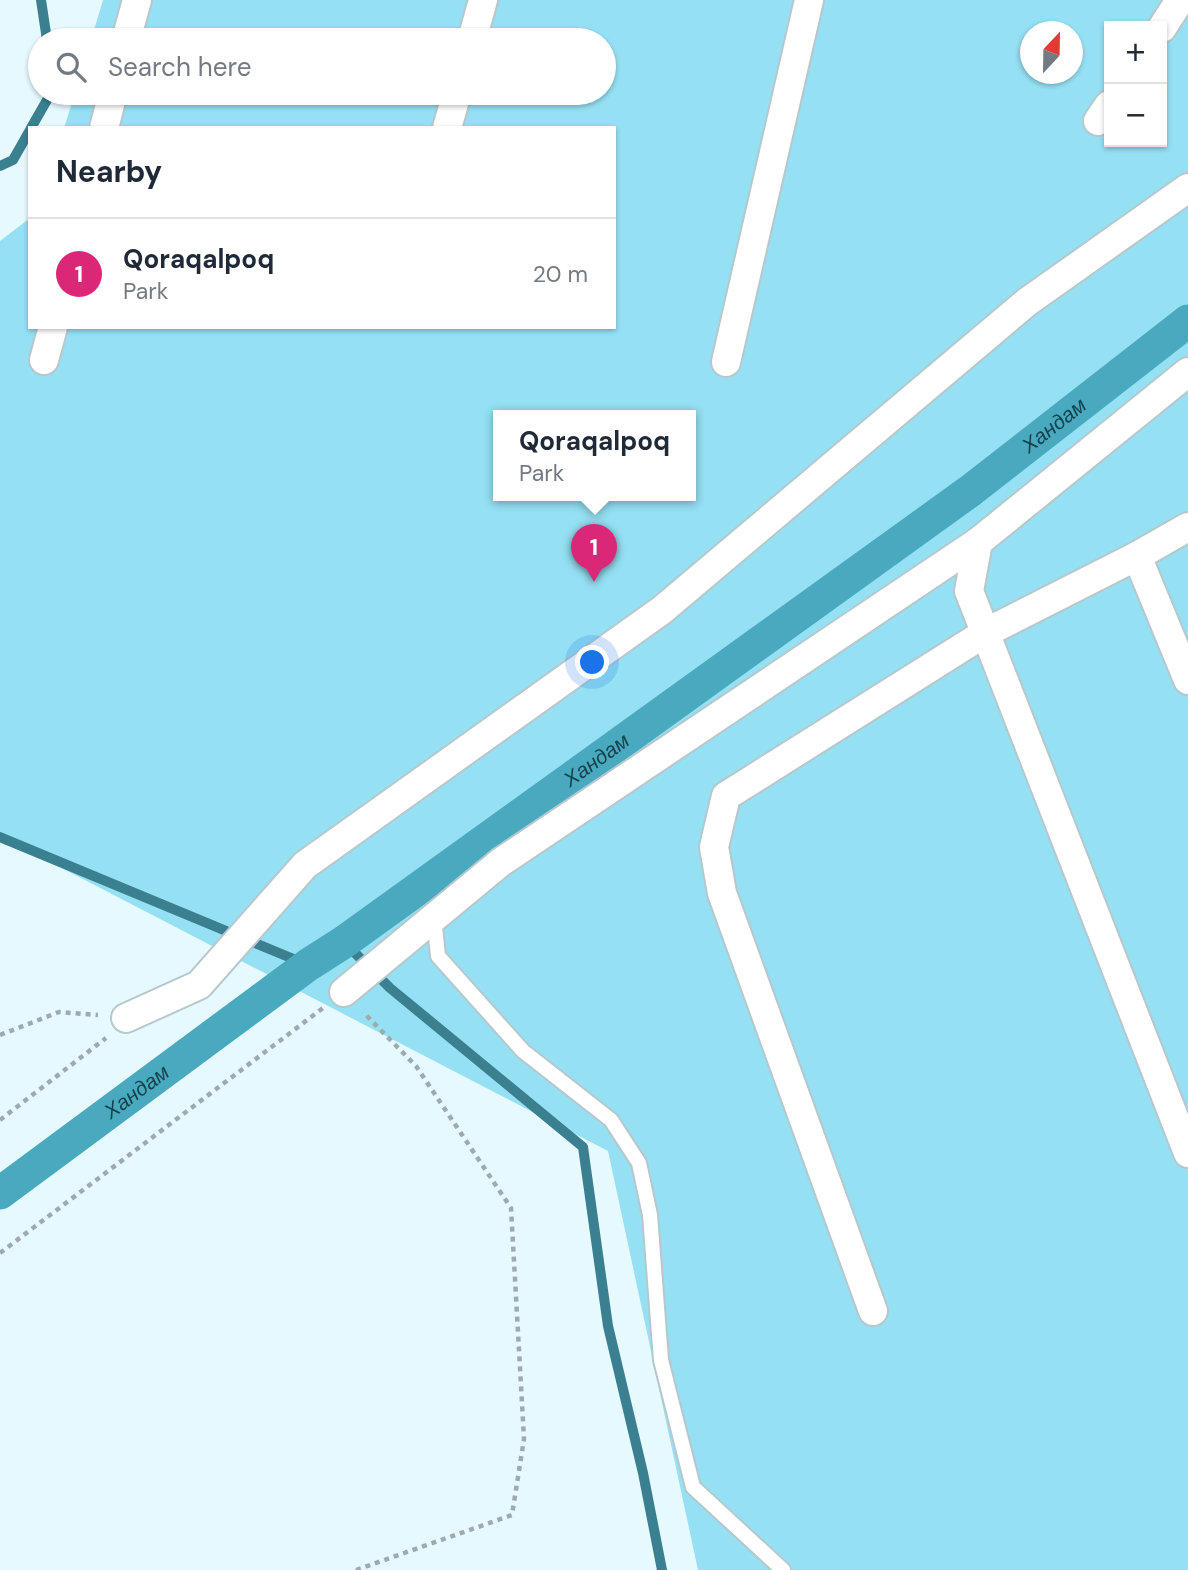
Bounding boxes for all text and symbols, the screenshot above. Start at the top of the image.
north arrow [1020,21,1083,84]
map controls [1104,21,1167,147]
button: + [1104,21,1167,84]
search box [28,28,616,105]
icon: search [52,48,90,86]
text: Search here [108,50,251,84]
button: − [1104,84,1167,147]
text: Nearby [56,152,162,191]
text: Qoraqalpoq [123,242,274,276]
text: 1 [75,259,83,289]
text: 20 m [533,259,588,289]
text: Park [123,276,168,306]
water label: Хандам [1015,391,1092,460]
popup [493,410,696,501]
text: Qoraqalpoq [519,424,670,458]
text: Park [519,458,564,488]
pin: 1 [571,524,617,582]
your location [575,645,609,679]
water label: Хандам [557,727,635,794]
water label: Хандам [97,1058,175,1126]

